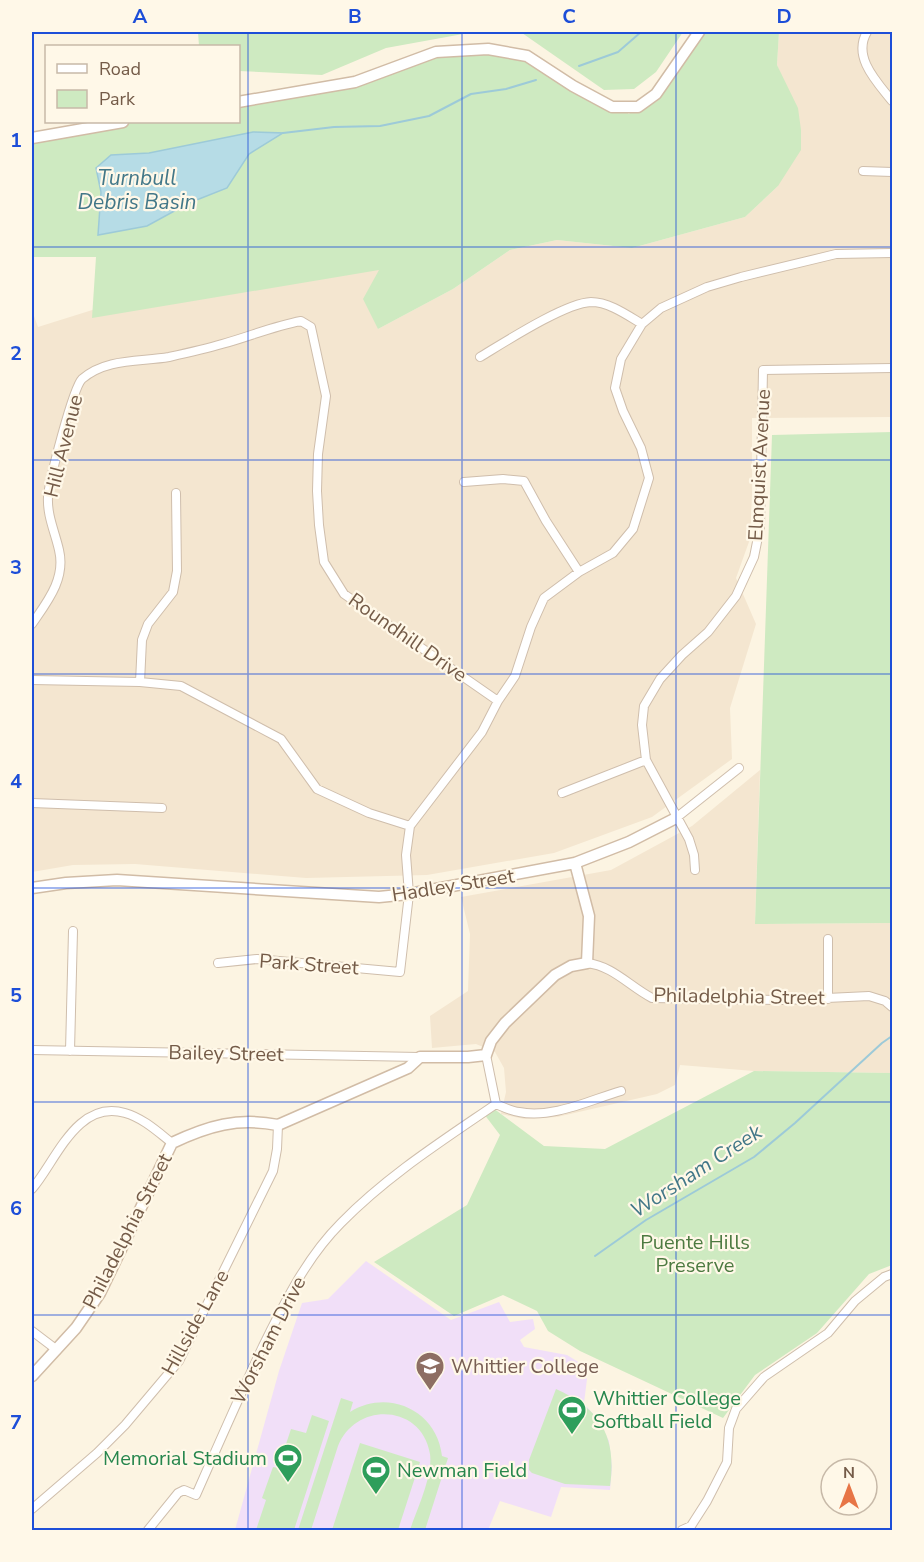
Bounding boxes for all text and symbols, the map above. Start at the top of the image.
text: A [133,3,148,30]
text: B [348,3,362,30]
text: C [562,3,576,30]
text: D [776,3,792,30]
legend [45,45,240,123]
text: Road [99,57,141,81]
text: Park [99,87,136,111]
text: 1 [10,127,22,154]
water label: Turnbull Debris Basin [77,164,197,216]
text: 2 [10,340,22,367]
street label: Elmquist Avenue [742,388,777,542]
street label: Hill Avenue [38,392,89,500]
text: 3 [10,554,22,581]
street label: Roundhill Drive [343,587,472,688]
text: 4 [10,768,22,795]
street label: Hadley Street [390,862,517,909]
street label: Park Street [258,948,361,982]
text: 5 [10,982,22,1009]
street label: Philadelphia Street [653,982,826,1012]
street label: Bailey Street [168,1039,285,1068]
water label: Worsham Creek [625,1118,768,1224]
street label: Philadelphia Street [77,1148,179,1314]
text: 6 [10,1195,22,1222]
park label: Puente Hills Preserve [640,1229,750,1279]
street label: Hillside Lane [155,1265,236,1380]
street label: Worsham Drive [225,1272,312,1409]
school or university icon: Whittier College [414,1350,446,1392]
place label: Whittier College [451,1353,599,1380]
place label: Whittier College Softball Field [593,1385,741,1435]
sports icon: Whittier College Softball Field [556,1394,588,1436]
text: 7 [10,1409,22,1436]
sports icon: Memorial Stadium [272,1442,304,1484]
place label: Memorial Stadium [103,1445,267,1472]
sports icon: Newman Field [360,1454,392,1496]
place label: Newman Field [397,1457,527,1484]
north arrow [819,1457,879,1517]
text: N [843,1462,855,1484]

